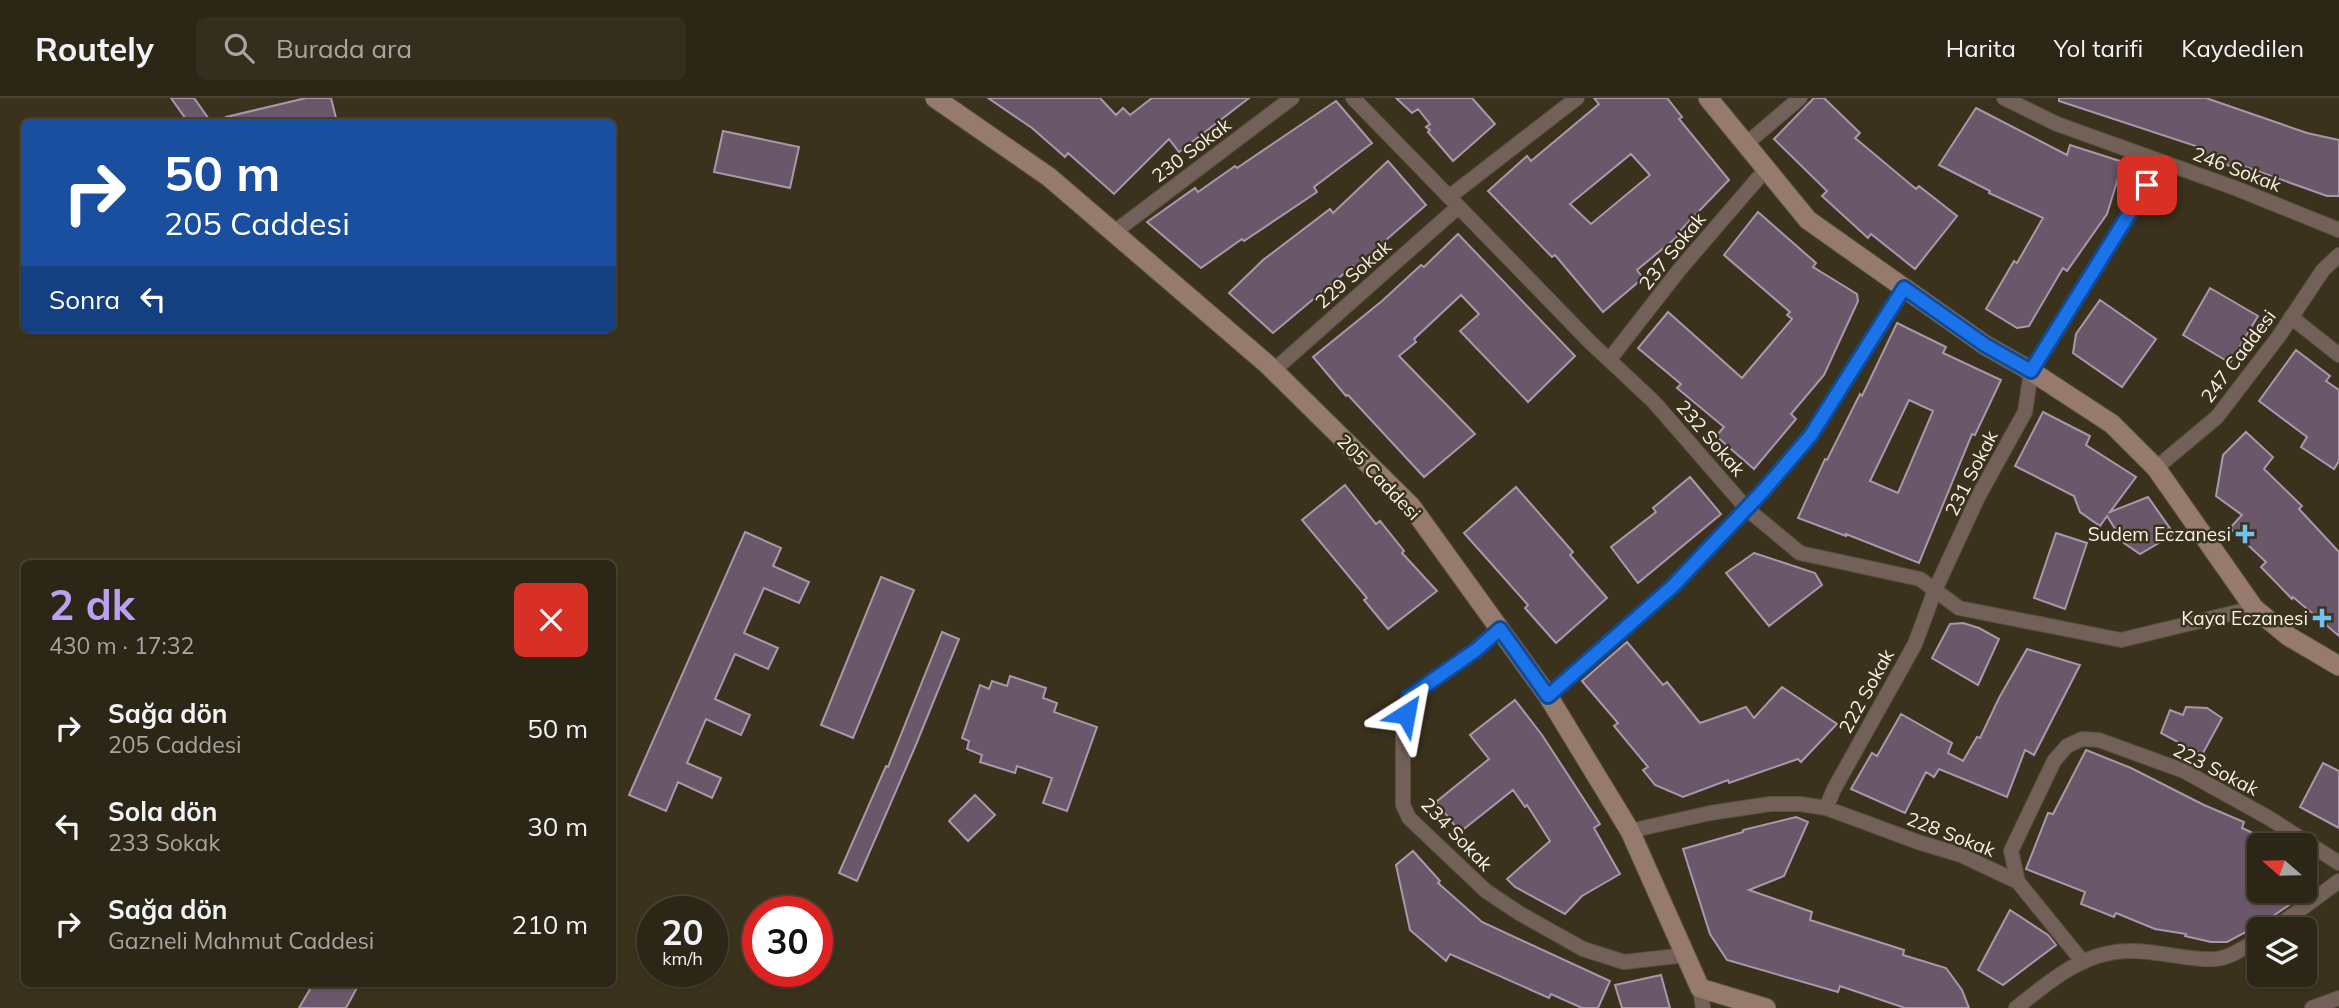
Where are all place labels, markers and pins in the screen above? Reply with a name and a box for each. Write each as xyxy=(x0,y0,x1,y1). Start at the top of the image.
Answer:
pin xyxy=(2117,155,2177,215)
place label: Sudem Eczanesi xyxy=(2088,522,2231,546)
marker: Sudem Eczanesi xyxy=(2237,526,2253,542)
place label: Kaya Eczanesi xyxy=(2181,606,2308,630)
marker: Kaya Eczanesi xyxy=(2314,610,2330,626)

